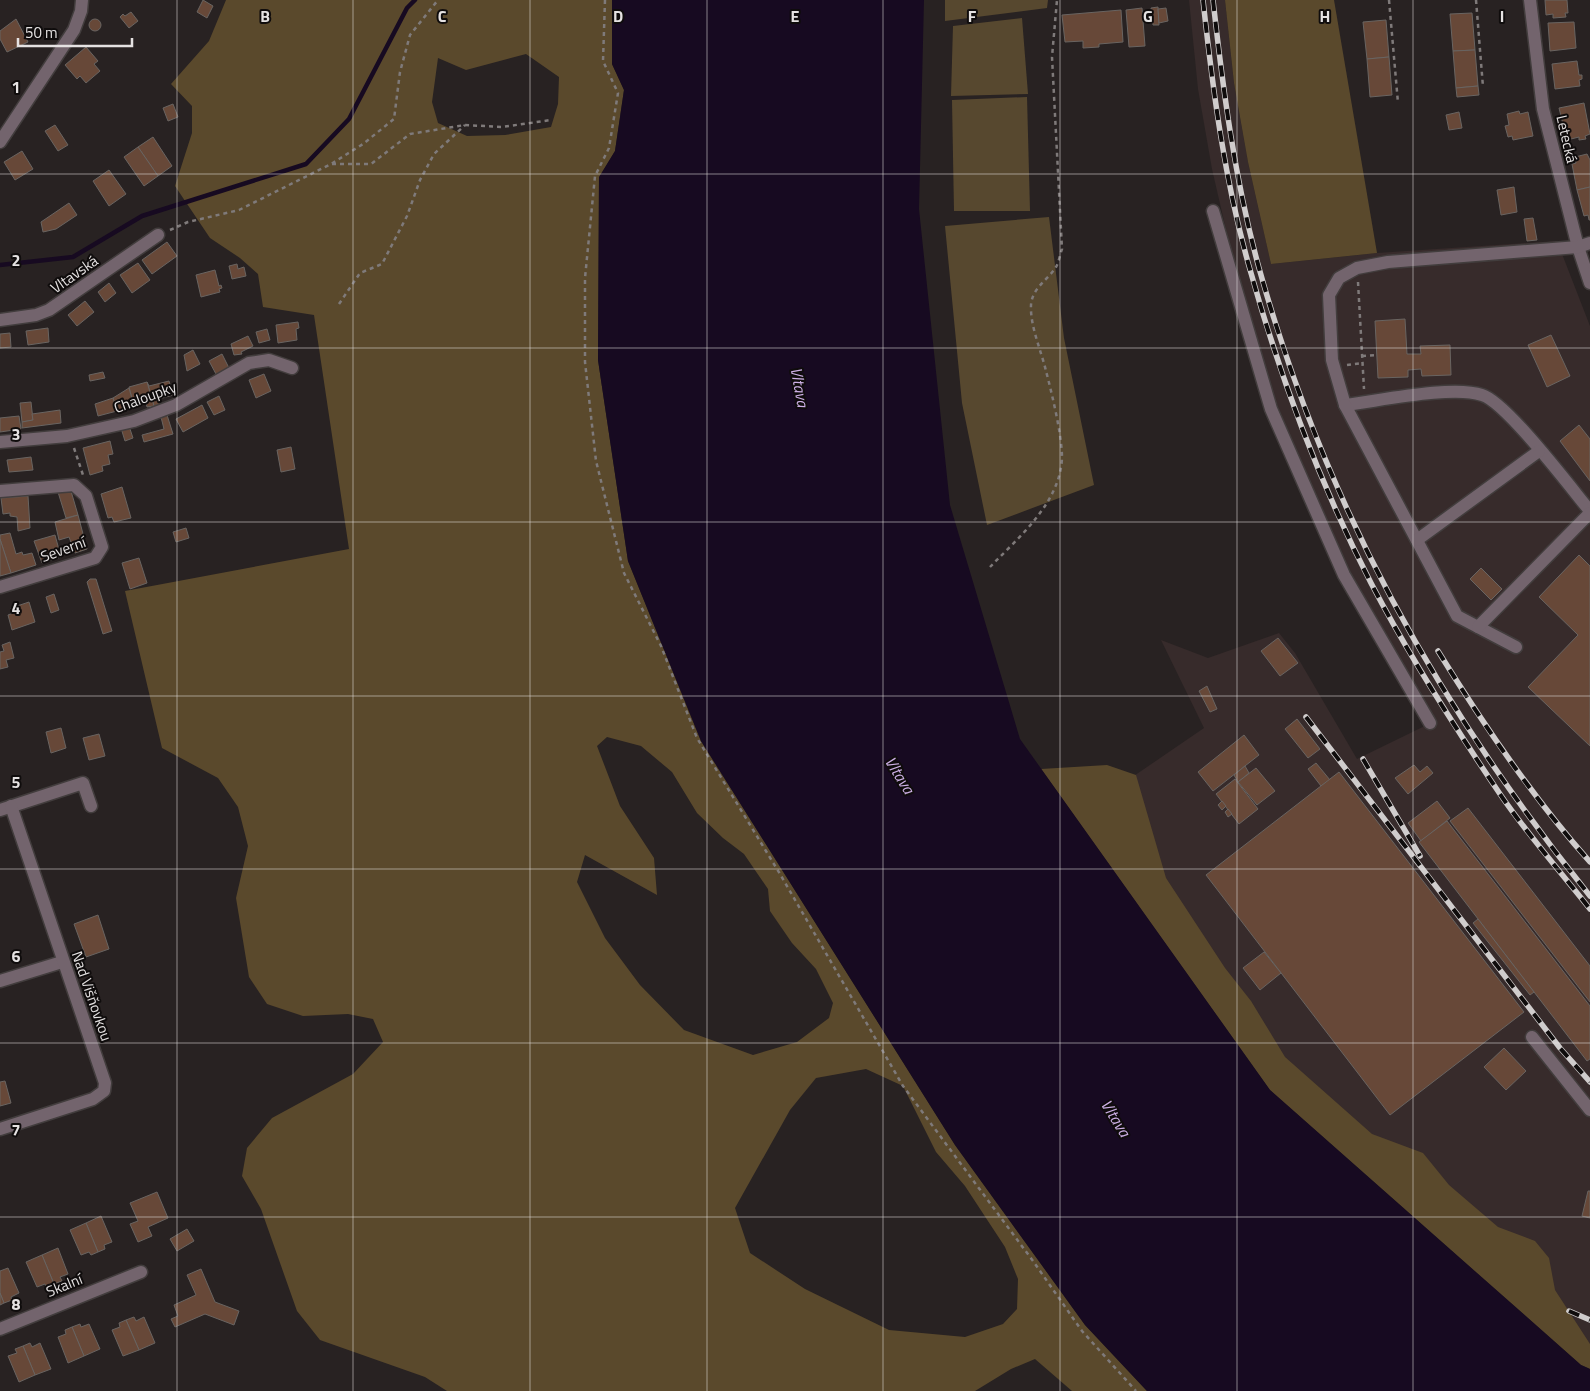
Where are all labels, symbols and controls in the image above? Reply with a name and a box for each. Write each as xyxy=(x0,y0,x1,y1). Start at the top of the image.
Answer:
text: B xyxy=(260,4,270,28)
text: C xyxy=(438,4,447,28)
text: D xyxy=(613,4,623,28)
text: E xyxy=(791,4,800,28)
text: F xyxy=(968,4,977,28)
text: G xyxy=(1143,4,1153,28)
text: H xyxy=(1320,4,1330,28)
text: I xyxy=(1500,4,1504,28)
scale bar xyxy=(18,15,131,47)
text: 50 m xyxy=(25,21,58,44)
text: 1 xyxy=(12,75,20,99)
street label: Letecká xyxy=(1550,113,1584,166)
text: 2 xyxy=(12,248,20,272)
street label: Vltavská xyxy=(45,249,103,299)
water label: Vltava xyxy=(785,365,815,410)
street label: Chaloupky xyxy=(110,375,180,419)
text: 3 xyxy=(12,422,20,446)
street label: Severní xyxy=(37,530,91,568)
text: 4 xyxy=(12,596,21,620)
water label: Vltava xyxy=(879,752,921,799)
text: 5 xyxy=(12,770,21,794)
text: 6 xyxy=(12,944,21,968)
street label: Nad Višňovkou xyxy=(66,948,118,1044)
water label: Vltava xyxy=(1095,1095,1137,1142)
text: 7 xyxy=(12,1118,20,1142)
street label: Skalní xyxy=(42,1267,87,1303)
text: 8 xyxy=(12,1292,21,1316)

